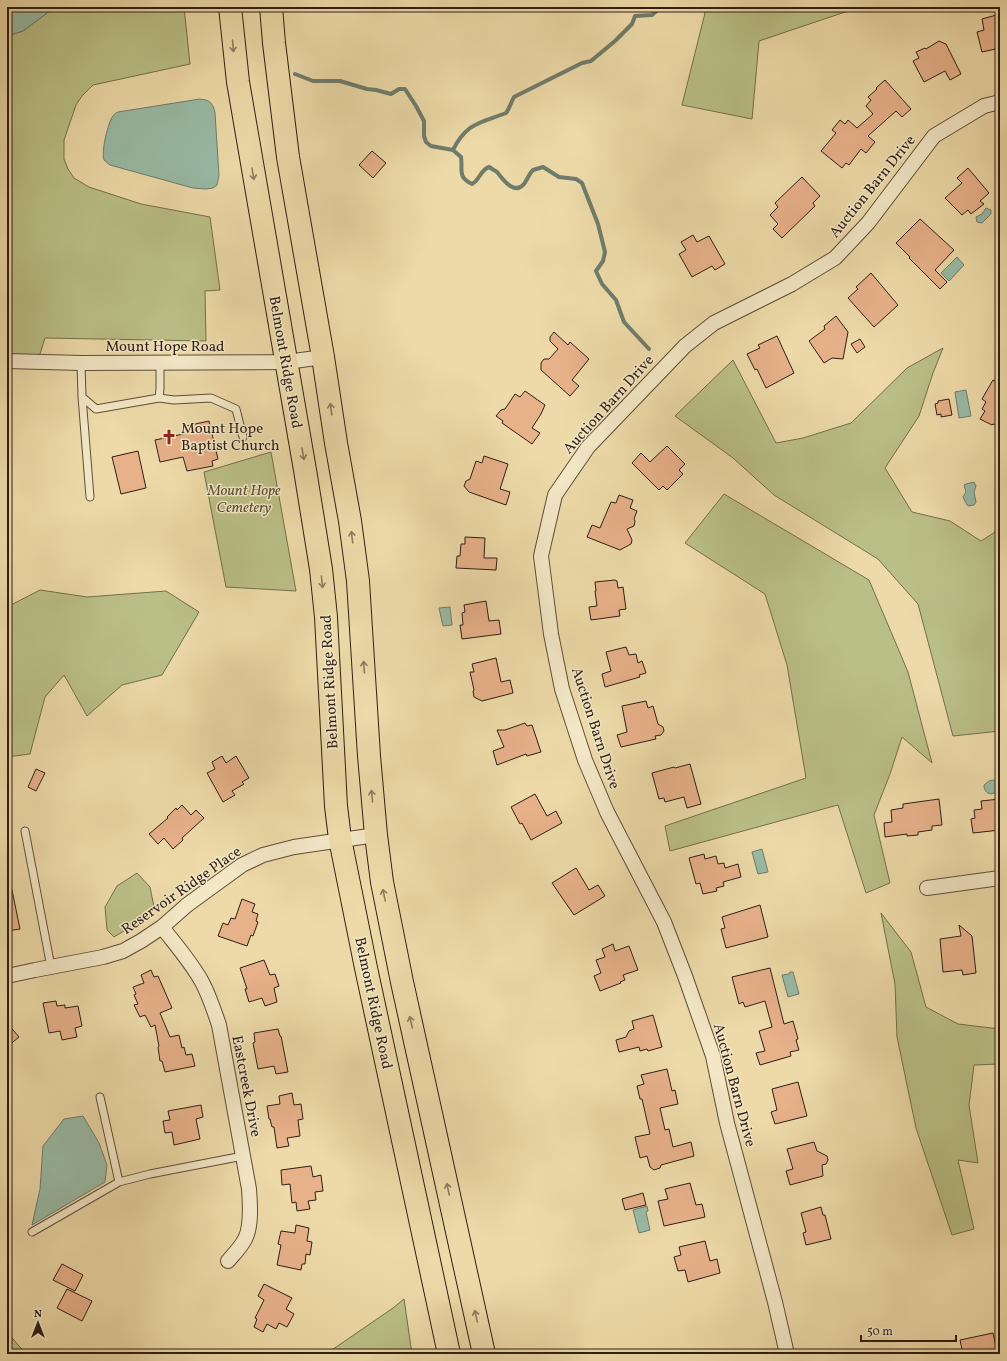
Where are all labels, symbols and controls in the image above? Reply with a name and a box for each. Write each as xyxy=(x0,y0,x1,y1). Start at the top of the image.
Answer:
one-way arrow xyxy=(230,39,237,52)
street label: Auction Barn Drive xyxy=(825,131,921,243)
one-way arrow xyxy=(249,167,257,180)
street label: Belmont Ridge Road xyxy=(263,294,307,430)
street label: Mount Hope Road xyxy=(105,337,225,358)
street label: Auction Barn Drive xyxy=(559,351,659,459)
one-way arrow xyxy=(327,403,335,416)
place label: Mount Hope Baptist Church xyxy=(181,419,280,457)
church icon: Mount Hope Baptist Church xyxy=(160,428,178,446)
one-way arrow xyxy=(299,447,307,460)
park label: Mount Hope Cemetery xyxy=(206,481,281,519)
one-way arrow xyxy=(348,531,356,544)
one-way arrow xyxy=(318,575,326,588)
street label: Belmont Ridge Road xyxy=(316,614,344,750)
one-way arrow xyxy=(360,661,367,674)
street label: Auction Barn Drive xyxy=(565,665,624,792)
one-way arrow xyxy=(369,790,376,803)
street label: Reservoir Ridge Place xyxy=(118,842,246,941)
one-way arrow xyxy=(380,888,388,901)
street label: Belmont Ridge Road xyxy=(348,935,397,1071)
one-way arrow xyxy=(407,1016,415,1029)
street label: Auction Barn Drive xyxy=(707,1021,760,1149)
street label: Eastcreek Drive xyxy=(225,1034,266,1139)
one-way arrow xyxy=(444,1183,452,1196)
north arrow xyxy=(18,1303,58,1343)
text: N xyxy=(34,1307,42,1322)
one-way arrow xyxy=(472,1310,480,1323)
scale bar xyxy=(861,1317,956,1343)
text: 50 m xyxy=(867,1324,893,1340)

